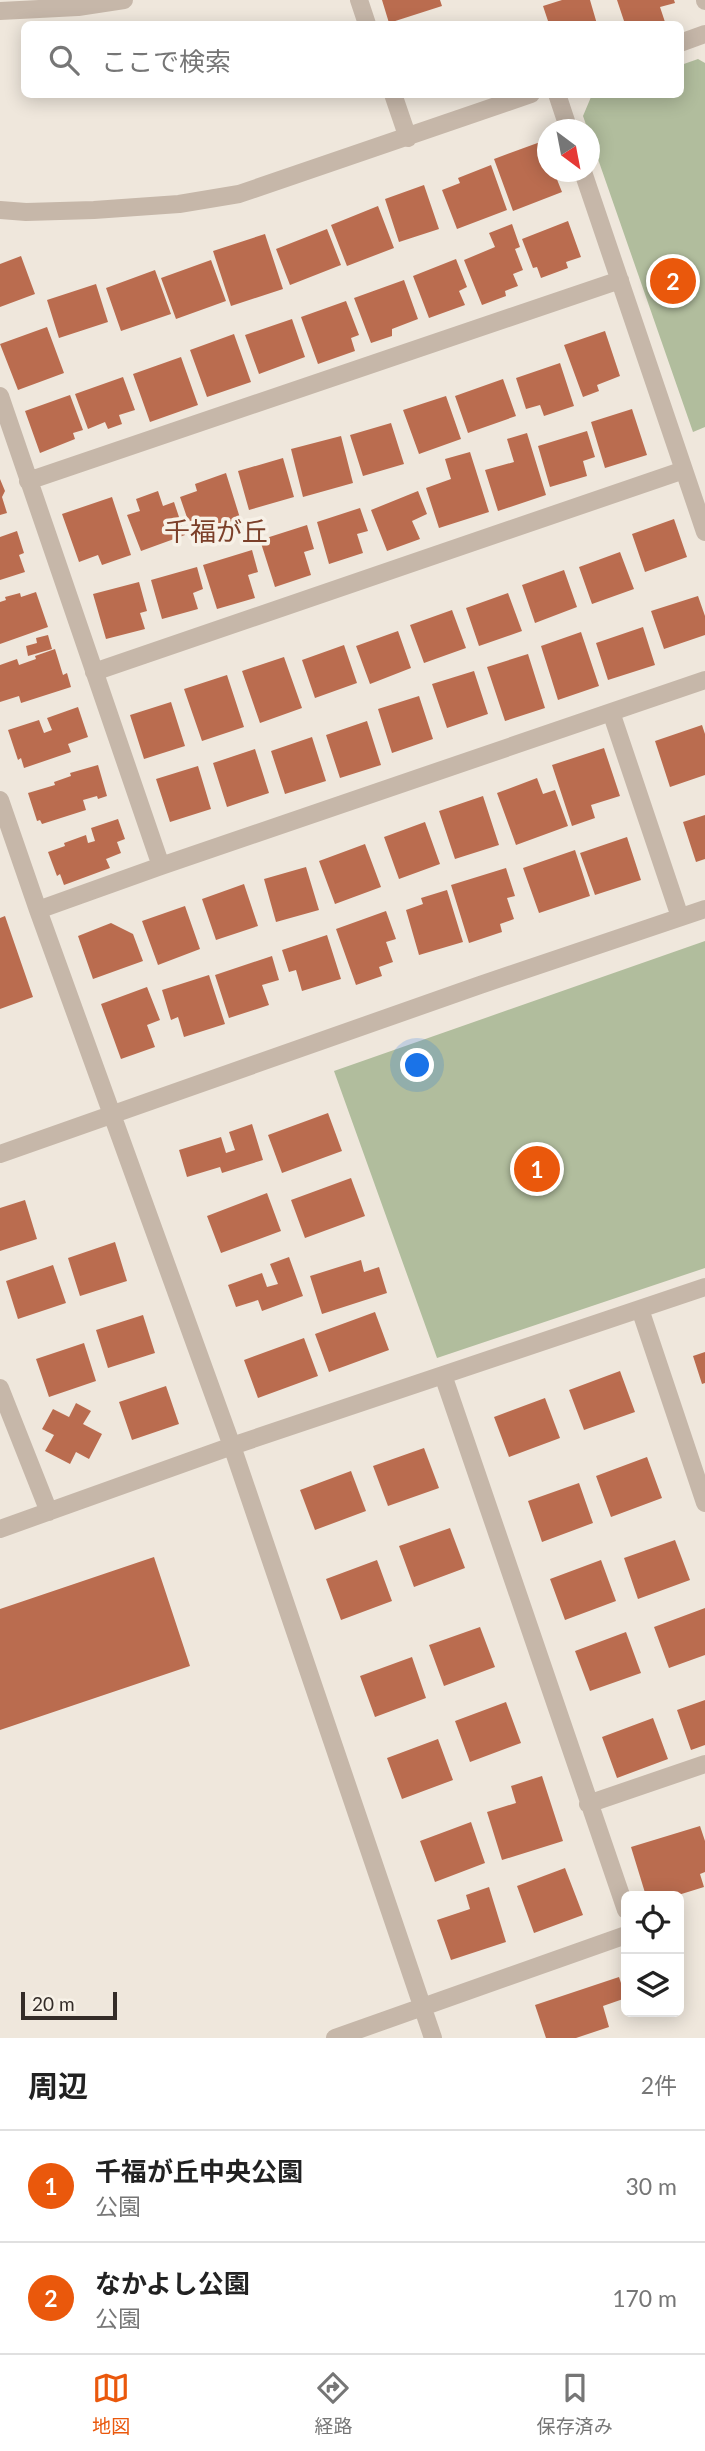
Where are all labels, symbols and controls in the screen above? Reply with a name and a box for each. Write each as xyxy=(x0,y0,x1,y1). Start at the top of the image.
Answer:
search box xyxy=(21,21,684,98)
icon: search xyxy=(45,41,83,79)
text: ここで検索 xyxy=(101,45,231,77)
north arrow xyxy=(537,119,600,182)
pin: 2 xyxy=(650,255,696,307)
district label: 千福が丘 xyxy=(164,515,268,547)
your location xyxy=(400,1048,434,1082)
pin: 1 xyxy=(514,1143,560,1195)
map controls xyxy=(621,1891,684,2017)
button: locate xyxy=(621,1891,684,1954)
button: layers xyxy=(621,1954,684,2017)
scale bar xyxy=(21,1989,117,2021)
text: 20 m xyxy=(32,1992,75,2015)
text: 周辺 xyxy=(28,2067,88,2103)
text: 2件 xyxy=(641,2071,677,2099)
text: 千福が丘中央公園 xyxy=(95,2155,303,2187)
text: 1 xyxy=(44,2172,58,2200)
text: 30 m xyxy=(626,2172,677,2200)
text: 公園 xyxy=(95,2192,141,2220)
text: なかよし公園 xyxy=(95,2267,250,2299)
text: 2 xyxy=(44,2284,58,2312)
text: 170 m xyxy=(612,2284,677,2312)
text: 公園 xyxy=(95,2304,141,2332)
tab: 地図 xyxy=(92,2369,130,2438)
tab: 経路 xyxy=(314,2369,353,2438)
tab: 保存済み xyxy=(537,2369,613,2438)

